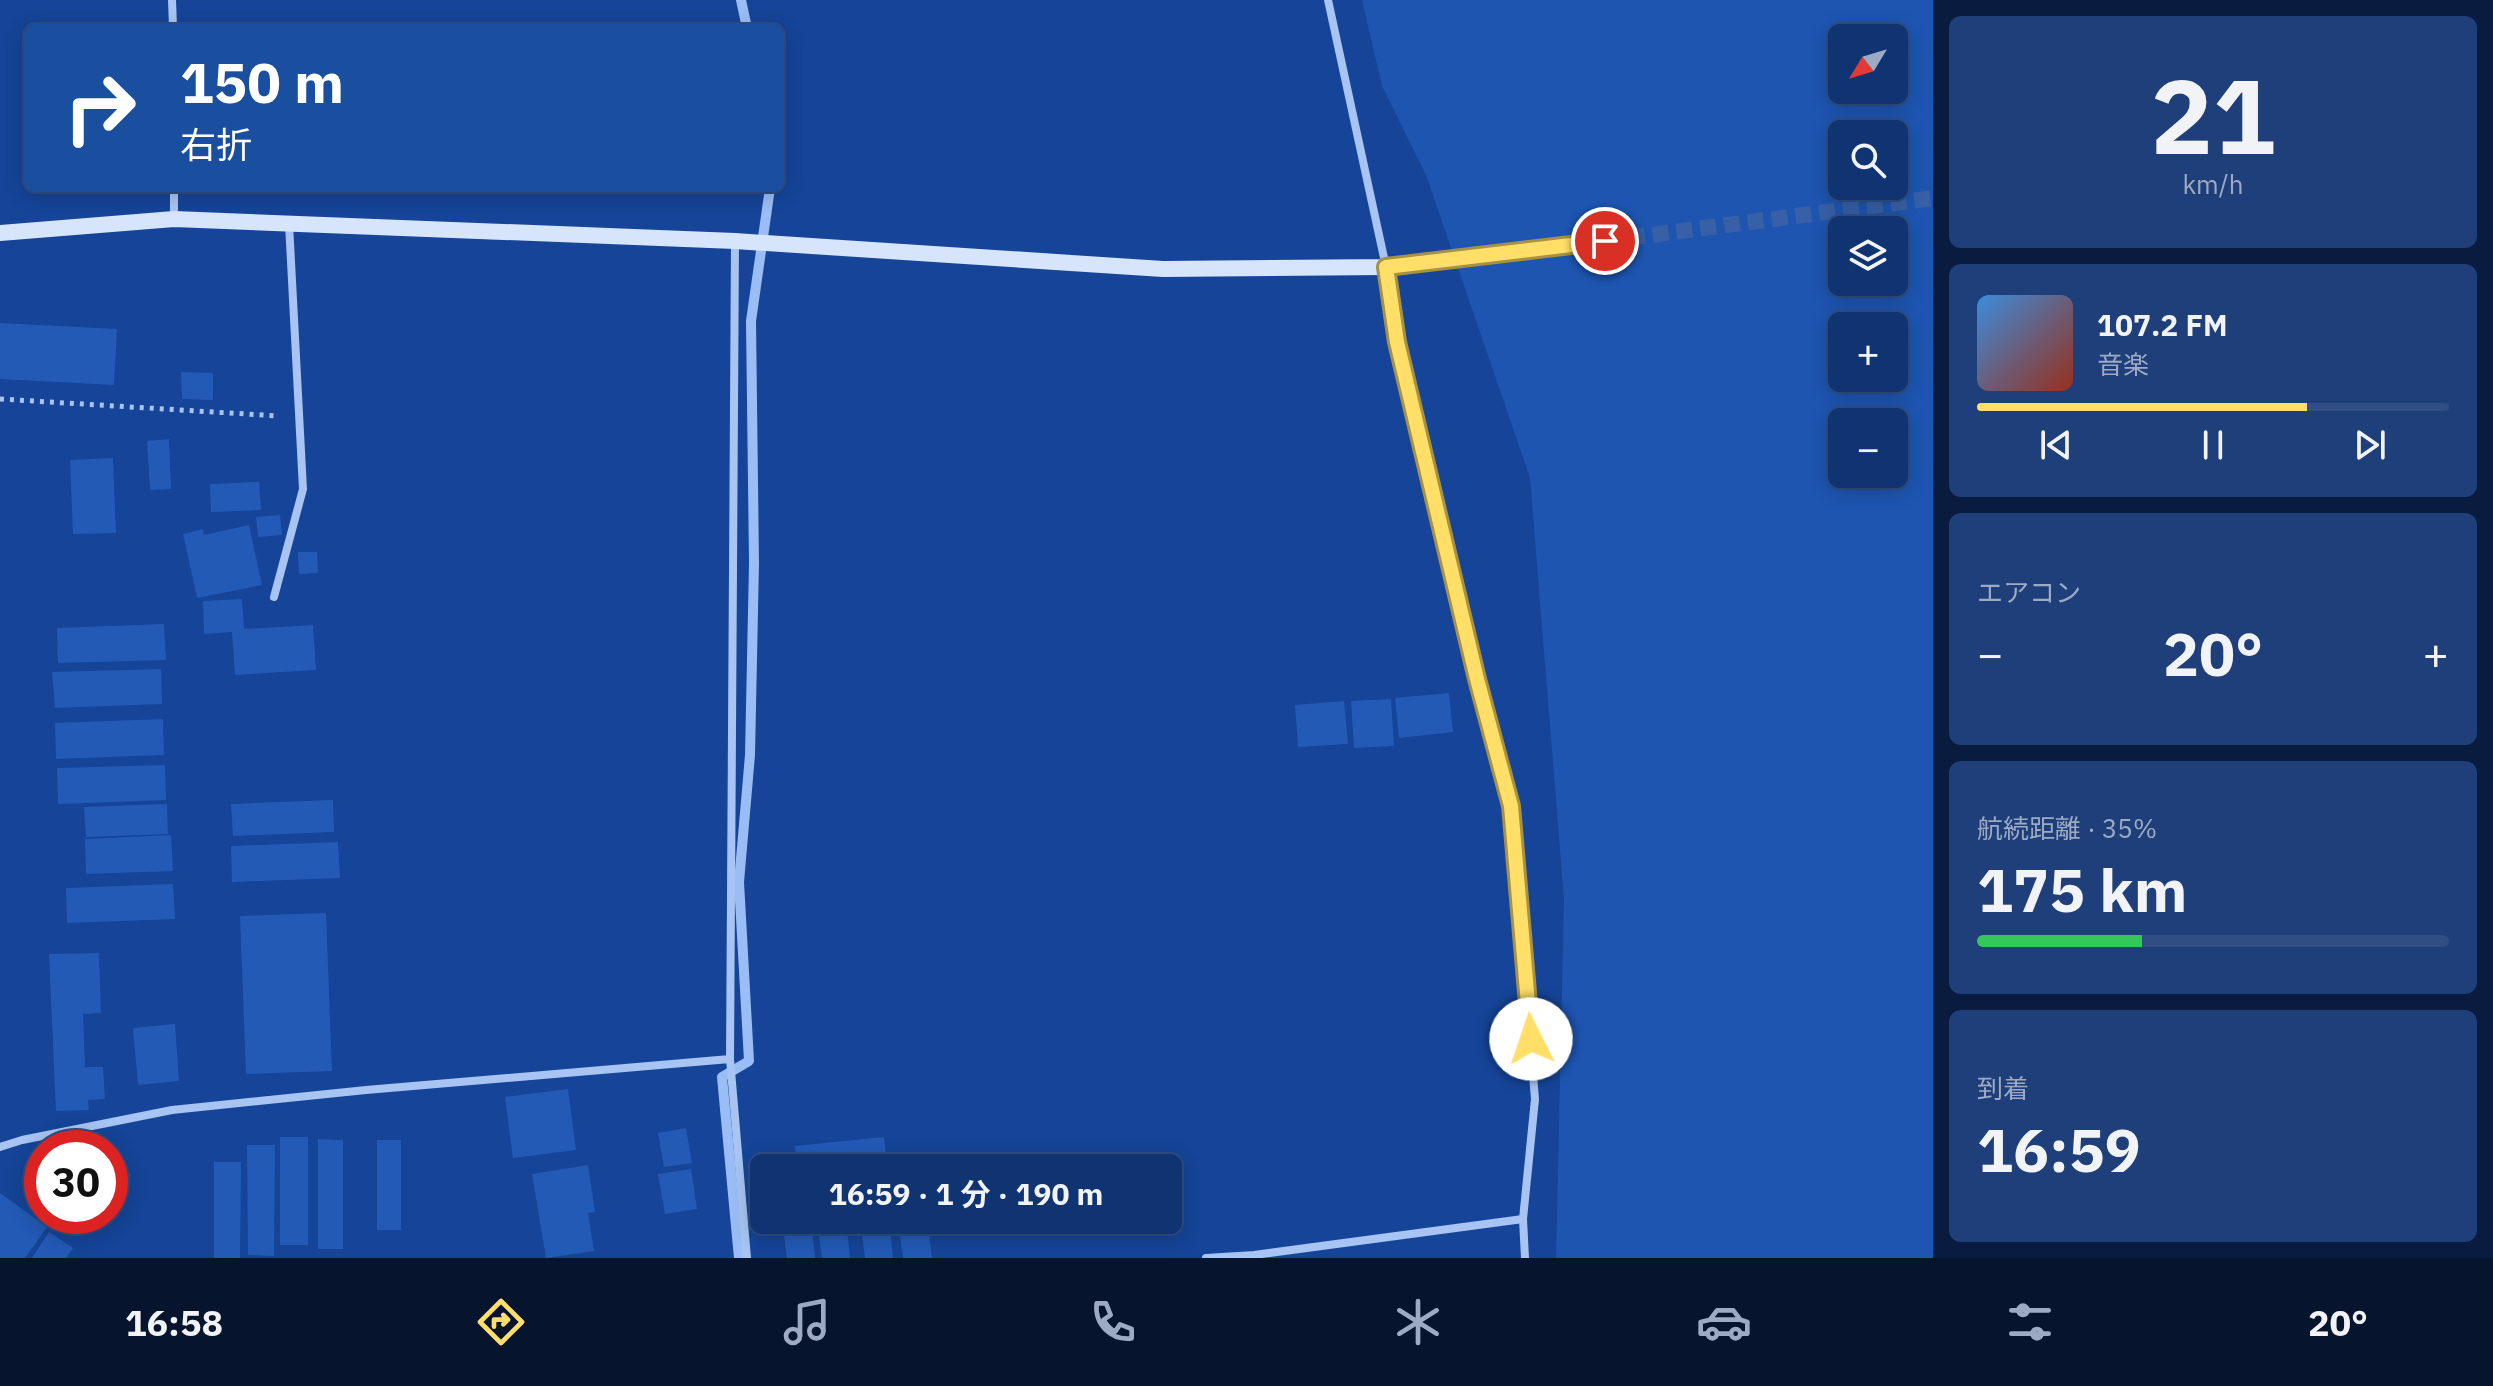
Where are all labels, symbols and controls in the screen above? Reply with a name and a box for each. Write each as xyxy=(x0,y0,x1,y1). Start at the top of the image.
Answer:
north arrow xyxy=(1828,24,1908,104)
map controls xyxy=(1828,24,1908,488)
text: 150 m xyxy=(180,46,344,118)
text: 21 xyxy=(2151,47,2275,183)
icon: right xyxy=(48,56,152,160)
button: search xyxy=(1828,120,1908,200)
text: 右折 xyxy=(180,121,252,168)
text: km/h xyxy=(2182,167,2244,201)
pin xyxy=(1571,207,1639,275)
button: layers xyxy=(1828,216,1908,296)
icon: arrive xyxy=(1583,219,1627,263)
text: 107.2 FM xyxy=(2097,305,2228,344)
button: + xyxy=(1828,312,1908,392)
text: 音楽 xyxy=(2097,347,2149,381)
button: − xyxy=(1828,408,1908,488)
icon: previous xyxy=(2034,423,2078,467)
icon: pause xyxy=(2191,423,2235,467)
icon: next xyxy=(2348,423,2392,467)
text: エアコン xyxy=(1977,575,2081,609)
text: 20° xyxy=(2163,614,2263,693)
text: − xyxy=(1977,625,2003,682)
text: + xyxy=(2423,625,2449,682)
text: 航続距離 · 35% xyxy=(1977,811,2157,845)
text: 175 km xyxy=(1977,850,2187,929)
position arrow xyxy=(1489,997,1573,1081)
text: 到着 xyxy=(1977,1071,2029,1105)
text: 16:59 xyxy=(1977,1110,2141,1189)
speed limit sign: 30 xyxy=(24,1130,128,1234)
text: 16:59 · 1 分 · 190 m xyxy=(829,1174,1103,1213)
icon: directions xyxy=(473,1294,529,1350)
icon: music xyxy=(779,1294,835,1350)
icon: phone xyxy=(1085,1294,1141,1350)
icon: climate xyxy=(1390,1294,1446,1350)
icon: car xyxy=(1696,1294,1752,1350)
icon: filters xyxy=(2002,1294,2058,1350)
text: 16:58 xyxy=(125,1299,223,1346)
text: 20° xyxy=(2308,1299,2368,1346)

